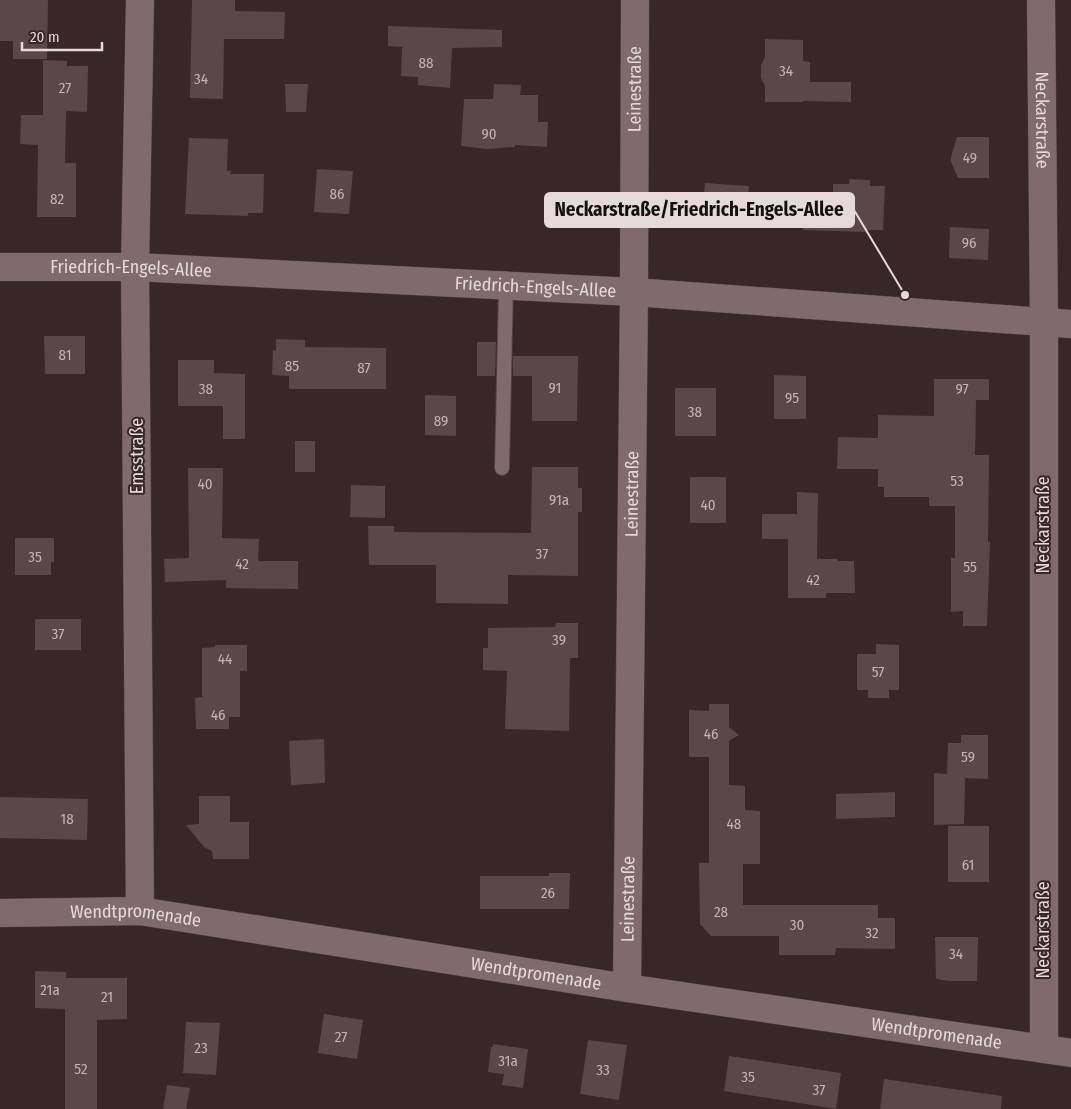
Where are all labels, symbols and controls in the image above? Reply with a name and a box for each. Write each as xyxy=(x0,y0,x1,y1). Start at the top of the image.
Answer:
scale bar xyxy=(22,20,102,52)
text: 20 m xyxy=(30,28,60,46)
street label: Leinestraße xyxy=(624,46,646,132)
house number: 88 xyxy=(418,54,434,72)
house number: 34 xyxy=(779,62,793,80)
house number: 34 xyxy=(194,70,208,88)
street label: Neckarstraße xyxy=(1031,71,1054,169)
house number: 27 xyxy=(59,79,71,97)
house number: 90 xyxy=(481,125,497,143)
house number: 49 xyxy=(963,149,977,167)
house number: 86 xyxy=(330,185,344,203)
house number: 82 xyxy=(50,190,64,208)
callout: Neckarstraße/Friedrich-Engels-Allee xyxy=(545,193,854,227)
text: Neckarstraße/Friedrich-Engels-Allee xyxy=(554,198,844,221)
house number: 96 xyxy=(962,234,976,252)
street label: Friedrich-Engels-Allee xyxy=(50,256,212,282)
street label: Friedrich-Engels-Allee xyxy=(454,272,617,302)
house number: 81 xyxy=(59,346,71,364)
house number: 85 xyxy=(285,357,299,375)
house number: 87 xyxy=(357,359,371,377)
house number: 91 xyxy=(549,379,561,397)
house number: 38 xyxy=(199,380,213,398)
house number: 97 xyxy=(955,380,969,398)
house number: 95 xyxy=(785,389,799,407)
house number: 38 xyxy=(688,403,702,421)
house number: 89 xyxy=(434,412,448,430)
street label: Emsstraße xyxy=(126,418,148,494)
street label: Leinestraße xyxy=(621,451,643,537)
house number: 53 xyxy=(950,472,964,490)
house number: 40 xyxy=(197,475,213,493)
street label: Neckarstraße xyxy=(1032,476,1054,574)
house number: 91a xyxy=(549,491,569,509)
house number: 40 xyxy=(700,496,716,514)
house number: 37 xyxy=(536,545,548,563)
house number: 35 xyxy=(28,548,42,566)
house number: 42 xyxy=(235,555,249,573)
house number: 55 xyxy=(963,558,977,576)
house number: 42 xyxy=(806,571,820,589)
house number: 37 xyxy=(52,625,64,643)
house number: 39 xyxy=(552,631,566,649)
house number: 44 xyxy=(218,650,232,668)
house number: 57 xyxy=(872,663,884,681)
house number: 46 xyxy=(211,706,225,724)
house number: 46 xyxy=(704,725,718,743)
house number: 59 xyxy=(961,748,975,766)
house number: 18 xyxy=(60,810,74,828)
house number: 48 xyxy=(727,815,741,833)
street label: Leinestraße xyxy=(616,856,639,942)
house number: 61 xyxy=(962,856,974,874)
street label: Neckarstraße xyxy=(1032,881,1054,979)
house number: 26 xyxy=(541,884,555,902)
street label: Wendtpromenade xyxy=(70,900,203,932)
house number: 28 xyxy=(714,903,728,921)
house number: 30 xyxy=(790,916,804,934)
house number: 32 xyxy=(865,924,879,942)
house number: 34 xyxy=(949,945,963,963)
street label: Wendtpromenade xyxy=(469,952,603,995)
house number: 21a xyxy=(40,981,60,999)
house number: 21 xyxy=(101,988,113,1006)
street label: Wendtpromenade xyxy=(870,1013,1003,1054)
house number: 27 xyxy=(335,1028,347,1046)
house number: 23 xyxy=(194,1039,208,1057)
house number: 31a xyxy=(498,1052,518,1070)
house number: 52 xyxy=(74,1060,88,1078)
house number: 33 xyxy=(596,1061,610,1079)
house number: 35 xyxy=(741,1068,755,1086)
house number: 37 xyxy=(813,1081,825,1099)

